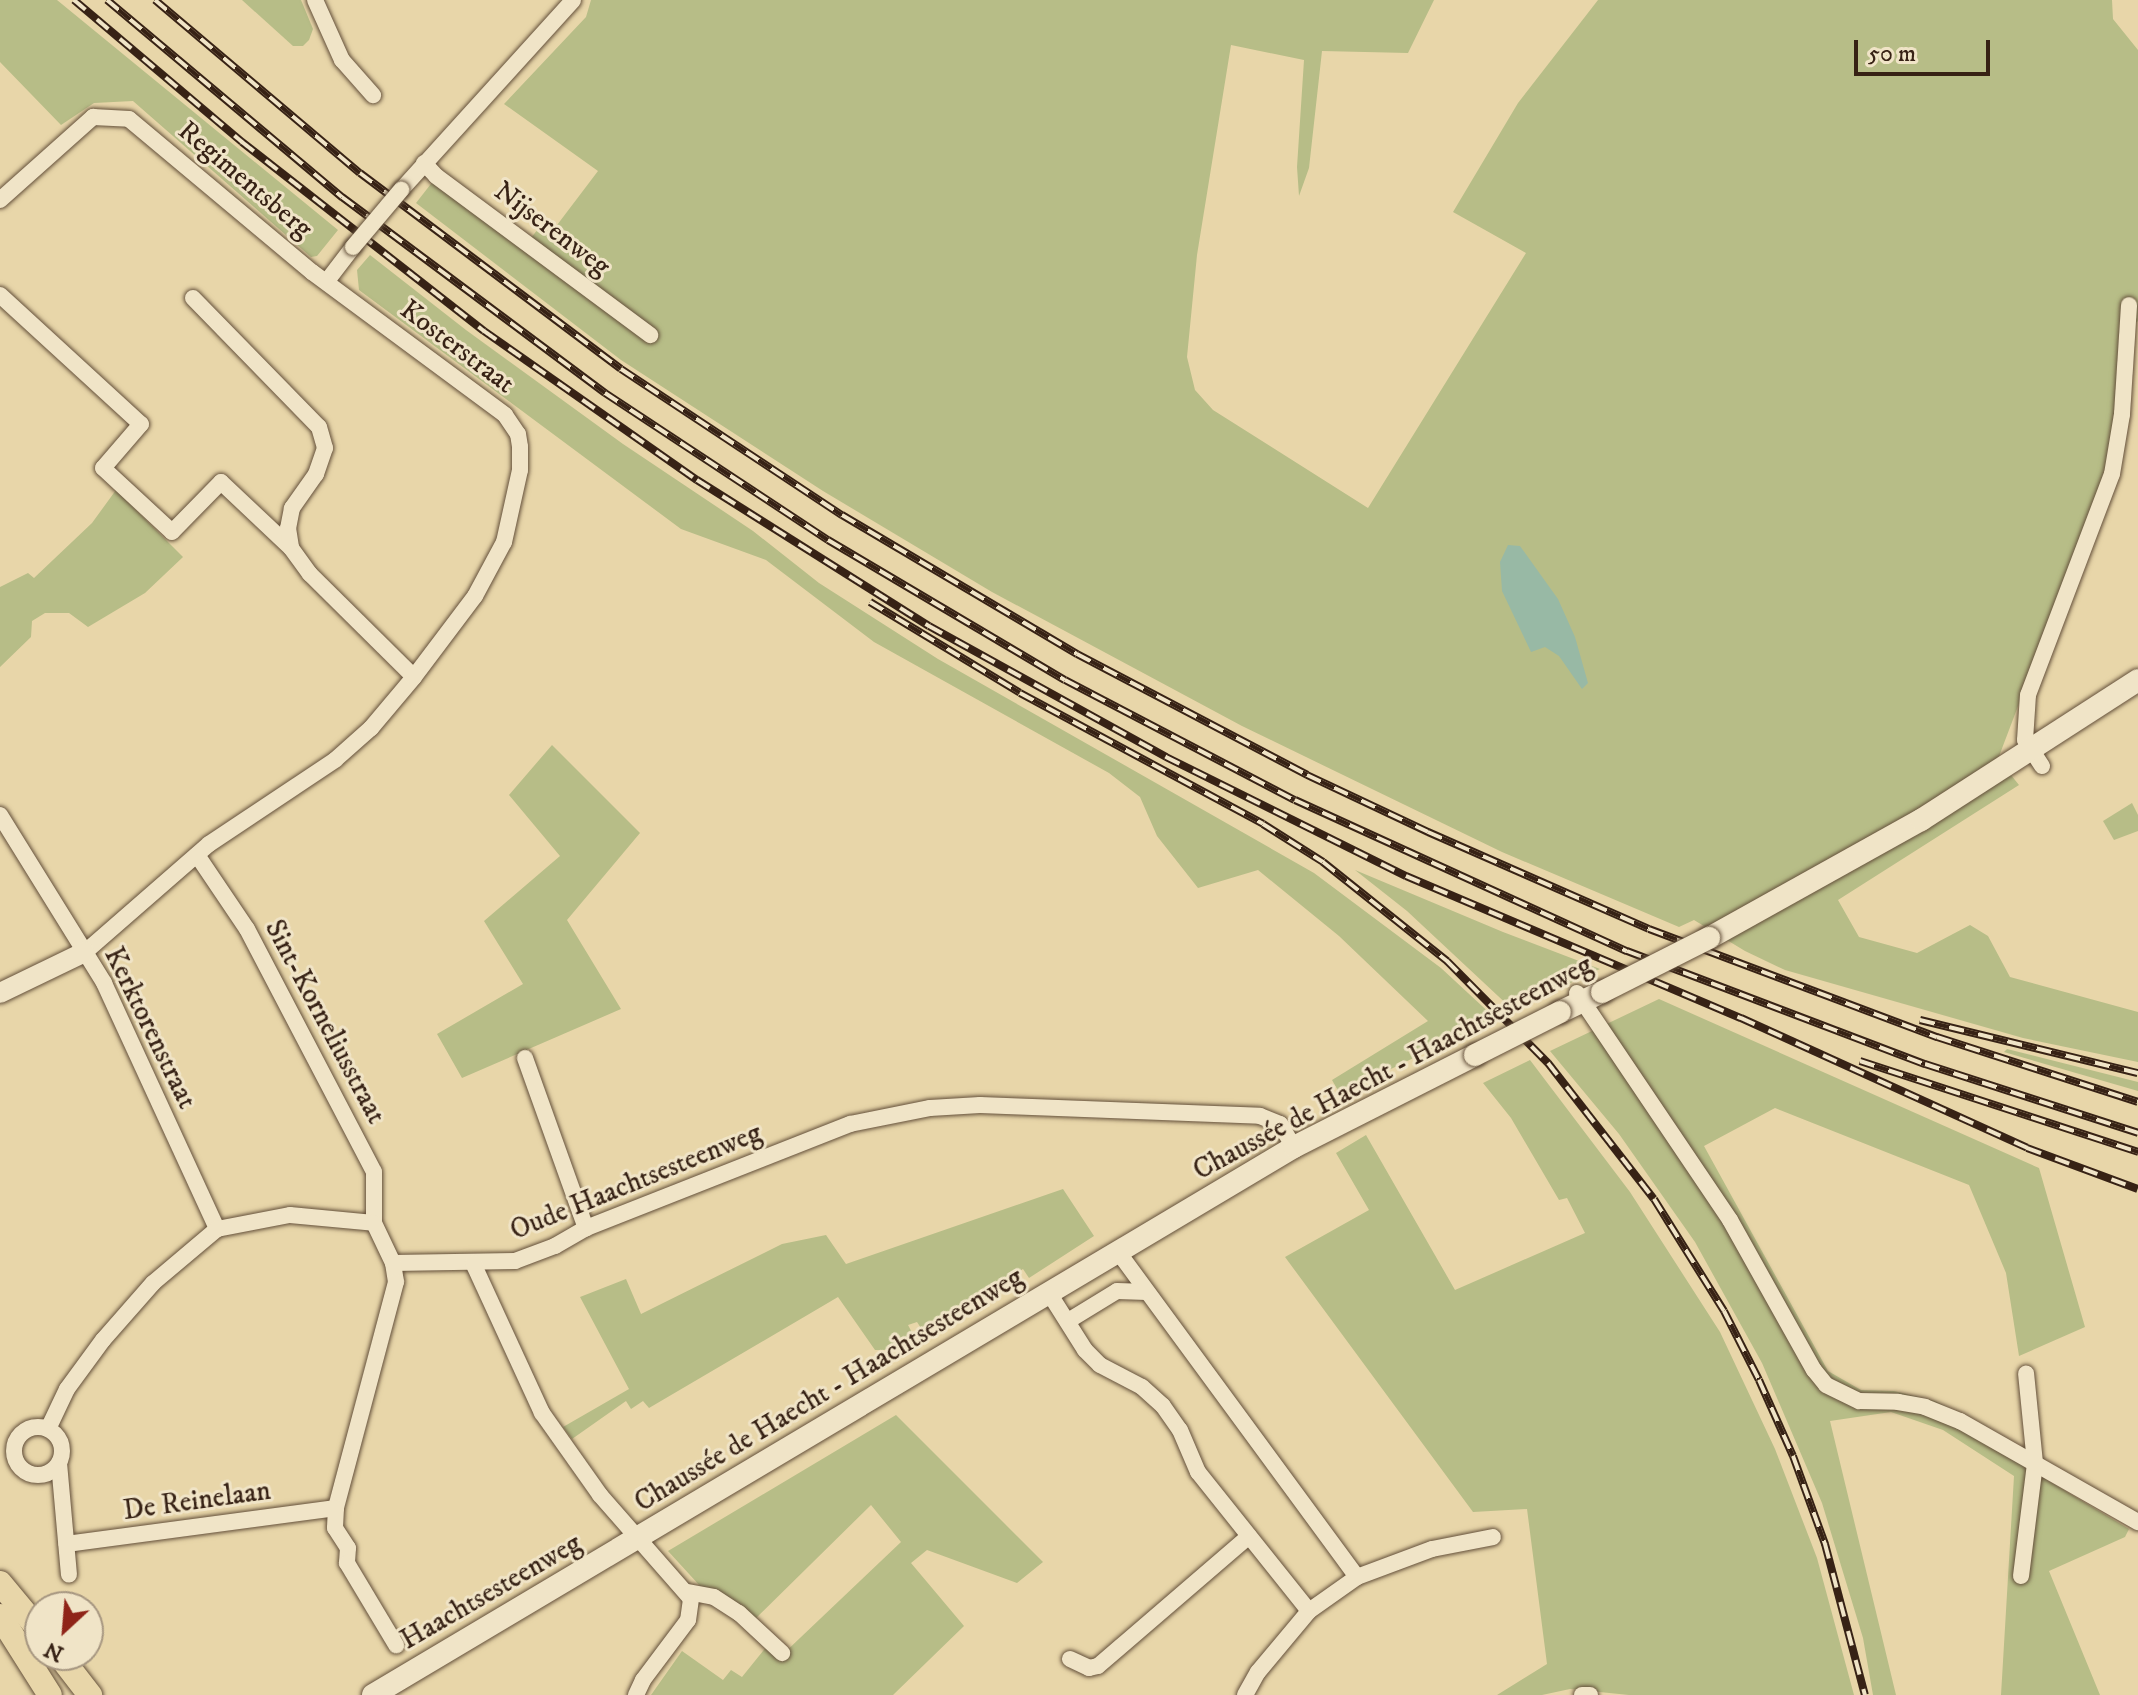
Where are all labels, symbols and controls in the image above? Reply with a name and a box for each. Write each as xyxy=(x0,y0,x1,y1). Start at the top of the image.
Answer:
scale bar xyxy=(1858,24,1994,74)
text: 50 m xyxy=(1868,39,1916,69)
street label: Regimentsberg xyxy=(171,114,319,246)
street label: Nijserenweg xyxy=(487,174,617,284)
street label: Kosterstraat xyxy=(393,293,521,401)
street label: Sint-Korneliusstraat xyxy=(257,914,393,1130)
street label: Kerktorenstraat xyxy=(96,942,204,1114)
street label: Chaussée de Haecht - Haachtsesteenweg xyxy=(1188,948,1598,1188)
street label: Oude Haachtsesteenweg xyxy=(506,1116,766,1248)
street label: Chaussée de Haecht - Haachtsesteenweg xyxy=(629,1260,1029,1520)
street label: De Reinelaan xyxy=(121,1474,273,1528)
street label: Haachtsesteenweg xyxy=(395,1527,587,1657)
north arrow xyxy=(24,1591,104,1671)
text: N xyxy=(40,1635,68,1667)

